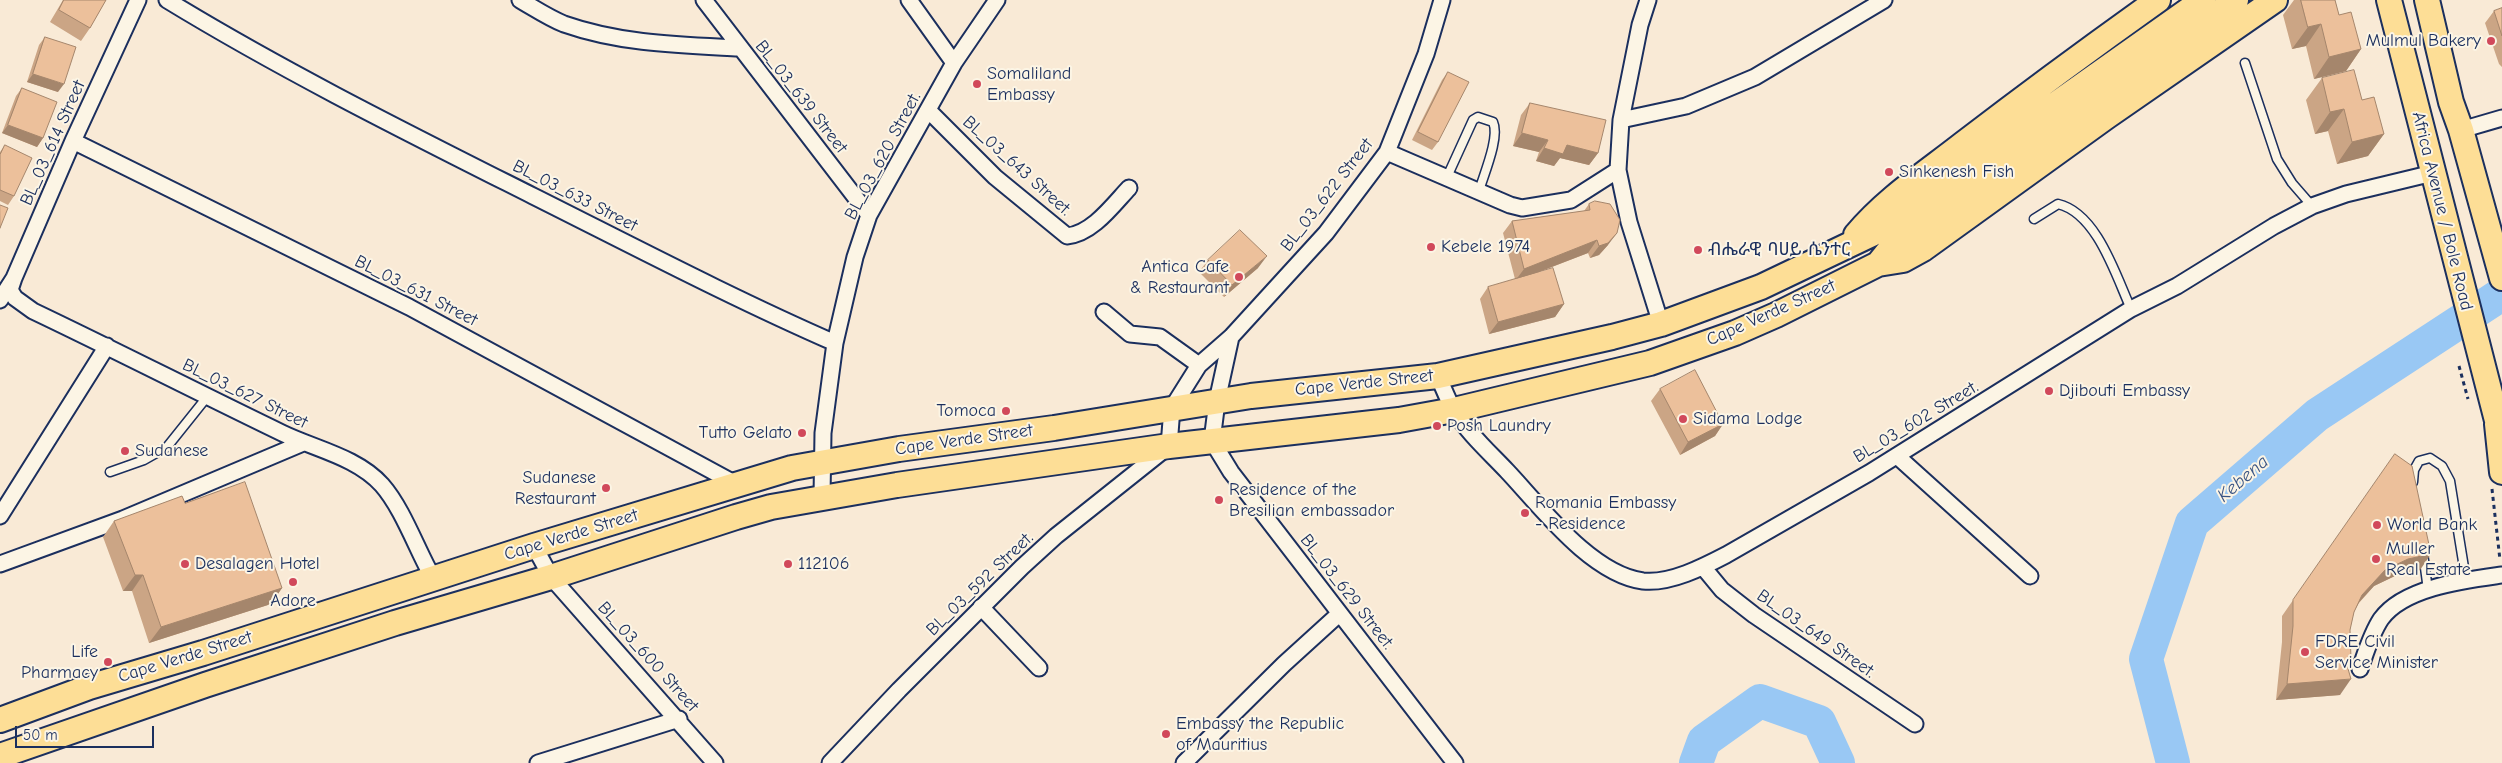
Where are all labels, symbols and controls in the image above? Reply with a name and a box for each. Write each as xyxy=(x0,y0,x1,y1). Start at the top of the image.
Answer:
place label: Mulmul Bakery xyxy=(2366,30,2481,52)
marker: Mulmul Bakery xyxy=(2485,35,2497,47)
street label: BL_03_639 Street xyxy=(750,36,852,158)
place label: Somaliland Embassy xyxy=(987,63,1071,106)
street label: BL_03_614 Street xyxy=(16,77,90,209)
marker: Somaliland Embassy xyxy=(971,78,983,90)
street label: BL_03_620 Street. xyxy=(840,88,926,224)
street label: Africa Avenue / Bole Road xyxy=(2407,109,2477,313)
street label: BL_03_643 Street. xyxy=(958,111,1076,221)
street label: BL_03_622 Street xyxy=(1276,134,1378,256)
street label: BL_03_633 Street xyxy=(509,155,641,237)
place label: Sinkenesh Fish xyxy=(1899,161,2014,183)
marker: Sinkenesh Fish xyxy=(1883,166,1895,178)
place label: Kebele 1974 xyxy=(1441,236,1530,258)
place label: ብሔራዊ ባሀይ ሴንተር xyxy=(1708,239,1850,261)
marker: Kebele 1974 xyxy=(1425,241,1437,253)
marker: ብሔራዊ ባሀይ ሴንተር xyxy=(1692,244,1704,256)
street label: BL_03_631 Street xyxy=(351,251,481,331)
place label: Antica Cafe & Restaurant xyxy=(1130,256,1229,298)
marker: Antica Cafe & Restaurant xyxy=(1233,271,1245,283)
street label: Cape Verde Street xyxy=(1703,275,1839,351)
street label: BL_03_627 Street xyxy=(179,354,311,434)
street label: Cape Verde Street xyxy=(1294,365,1434,401)
street label: BL_03_602 Street. xyxy=(1850,376,1982,468)
place label: Djibouti Embassy xyxy=(2059,380,2190,402)
marker: Djibouti Embassy xyxy=(2043,385,2055,397)
place label: Tomoca xyxy=(936,400,996,422)
marker: Tomoca xyxy=(1000,405,1012,417)
place label: Sidama Lodge xyxy=(1693,408,1802,430)
marker: Sidama Lodge xyxy=(1677,413,1689,425)
place label: Posh Laundry xyxy=(1447,415,1551,437)
street label: Cape Verde Street xyxy=(894,420,1034,460)
marker: Posh Laundry xyxy=(1431,420,1443,432)
place label: Tutto Gelato xyxy=(699,422,792,444)
marker: Tutto Gelato xyxy=(796,427,808,439)
place label: Sudanese xyxy=(135,440,208,462)
marker: Sudanese xyxy=(119,445,131,457)
water label: Kebena xyxy=(2213,451,2273,507)
place label: Sudanese Restaurant xyxy=(515,467,596,509)
place label: Residence of the Bresilian embassador xyxy=(1229,479,1394,522)
marker: Sudanese Restaurant xyxy=(600,482,612,494)
place label: Romania Embassy - Residence xyxy=(1535,492,1676,534)
marker: Residence of the Bresilian embassador xyxy=(1213,494,1225,506)
street label: Cape Verde Street xyxy=(501,504,641,566)
marker: Romania Embassy - Residence xyxy=(1519,507,1531,519)
place label: World Bank xyxy=(2387,514,2477,536)
marker: World Bank xyxy=(2371,519,2383,531)
street label: BL_03_592 Street. xyxy=(922,527,1038,641)
street label: BL_03_629 Street. xyxy=(1295,530,1399,654)
place label: Muller Real Estate xyxy=(2386,538,2471,580)
place label: Desalagen Hotel xyxy=(195,553,320,575)
place label: 112106 xyxy=(798,553,850,575)
marker: Muller Real Estate xyxy=(2370,553,2382,565)
marker: Desalagen Hotel xyxy=(179,558,191,570)
marker: 112106 xyxy=(782,558,794,570)
marker: Adore xyxy=(287,576,299,588)
street label: BL_03_649 Street. xyxy=(1753,585,1879,683)
place label: Adore xyxy=(270,590,316,612)
street label: BL_03_600 Street xyxy=(593,597,703,717)
street label: Cape Verde Street xyxy=(115,626,255,688)
place label: FDRE Civil Service Minister xyxy=(2315,631,2438,674)
place label: Life Pharmacy xyxy=(21,641,98,684)
marker: FDRE Civil Service Minister xyxy=(2299,646,2311,658)
marker: Life Pharmacy xyxy=(102,656,114,668)
place label: Embassy the Republic of Mauritius xyxy=(1176,713,1344,756)
scale bar xyxy=(18,716,156,748)
text: 50 m xyxy=(23,726,58,744)
marker: Embassy the Republic of Mauritius xyxy=(1160,728,1172,740)

